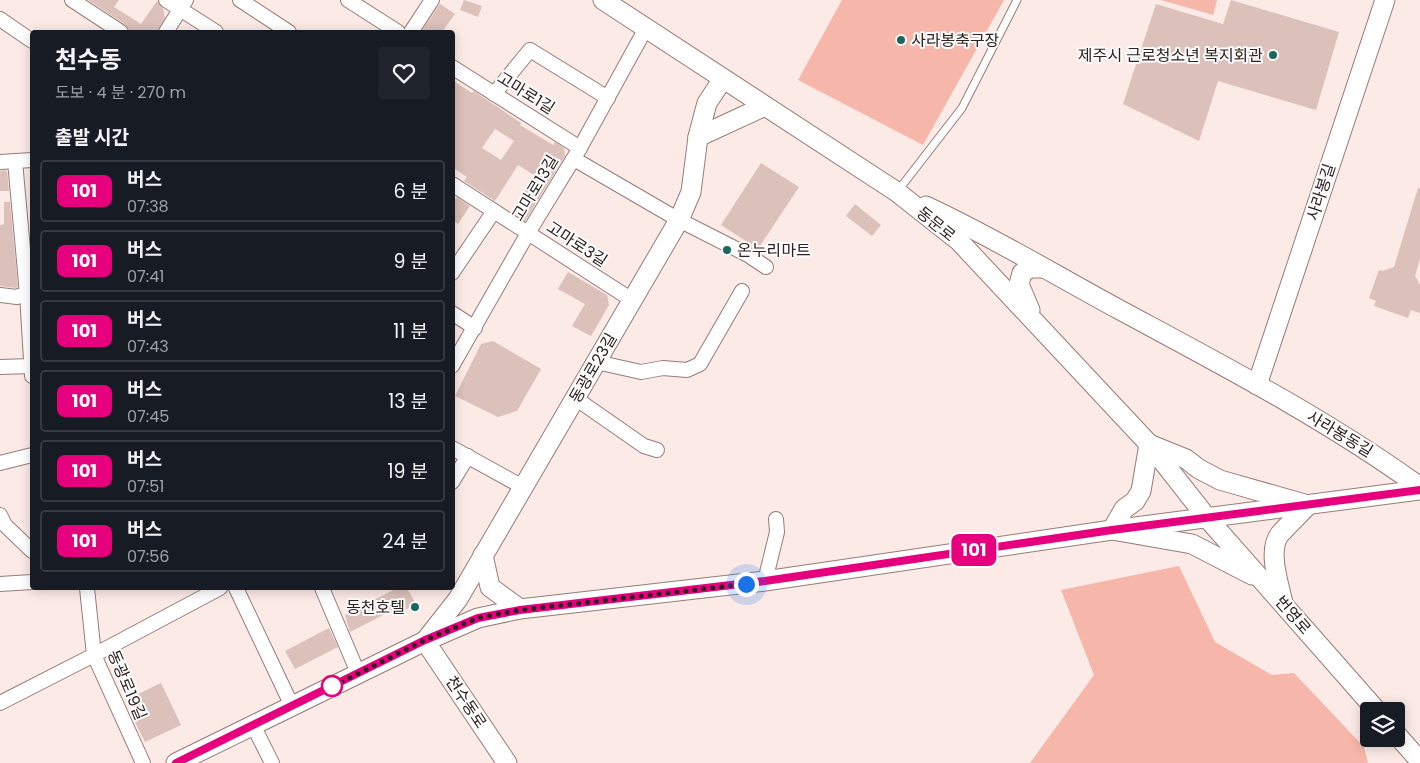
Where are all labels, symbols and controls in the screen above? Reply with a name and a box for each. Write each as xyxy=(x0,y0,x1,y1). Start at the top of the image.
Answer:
place label: 사라봉축구장 xyxy=(911,29,1000,52)
marker: 사라봉축구장 xyxy=(895,34,907,46)
text: 천수동 xyxy=(55,43,121,76)
place label: 제주시 근로청소년 복지회관 xyxy=(1078,44,1263,67)
button: heart xyxy=(378,47,430,99)
marker: 제주시 근로청소년 복지회관 xyxy=(1267,49,1279,61)
street label: 고마로1길 xyxy=(493,66,559,120)
text: 도보 · 4 분 · 270 m xyxy=(55,81,186,104)
text: 출발 시간 xyxy=(55,124,129,151)
street label: 고마로13길 xyxy=(506,151,564,225)
street label: 사라봉길 xyxy=(1301,160,1341,224)
text: 버스 xyxy=(127,166,162,193)
text: 101 xyxy=(72,178,97,203)
text: 6 분 xyxy=(393,178,428,205)
text: 07:38 xyxy=(127,195,169,218)
street label: 동문로 xyxy=(912,201,961,247)
street label: 고마로3길 xyxy=(542,216,612,272)
text: 버스 xyxy=(127,236,162,263)
place label: 온누리마트 xyxy=(737,239,811,262)
marker: 온누리마트 xyxy=(721,244,733,256)
text: 101 xyxy=(72,248,97,273)
text: 9 분 xyxy=(393,248,428,275)
text: 07:41 xyxy=(127,265,164,288)
text: 버스 xyxy=(127,306,162,333)
text: 101 xyxy=(72,318,97,343)
text: 11 분 xyxy=(393,318,428,345)
street label: 동광로23길 xyxy=(564,329,622,407)
text: 07:43 xyxy=(127,335,169,358)
text: 버스 xyxy=(127,376,162,403)
text: 101 xyxy=(72,388,97,413)
text: 13 분 xyxy=(388,388,428,415)
text: 07:45 xyxy=(127,405,169,428)
street label: 사라봉동길 xyxy=(1303,405,1377,463)
text: 버스 xyxy=(127,446,162,473)
text: 101 xyxy=(72,458,97,483)
text: 19 분 xyxy=(387,458,428,485)
text: 07:51 xyxy=(127,475,164,498)
text: 버스 xyxy=(127,516,162,543)
text: 101 xyxy=(72,528,97,553)
text: 24 분 xyxy=(383,528,428,555)
line badge: 101 xyxy=(945,534,1003,566)
text: 101 xyxy=(961,537,987,562)
text: 07:56 xyxy=(127,545,169,568)
your location xyxy=(734,572,759,597)
street label: 번영로 xyxy=(1270,591,1316,639)
place label: 동천호텔 xyxy=(346,596,405,619)
marker: 동천호텔 xyxy=(409,601,421,613)
street label: 동광로19길 xyxy=(102,646,152,724)
street label: 천수동로 xyxy=(440,671,492,733)
unlabelled marker xyxy=(321,675,343,697)
map controls xyxy=(1360,702,1405,747)
button: layers xyxy=(1360,702,1405,747)

